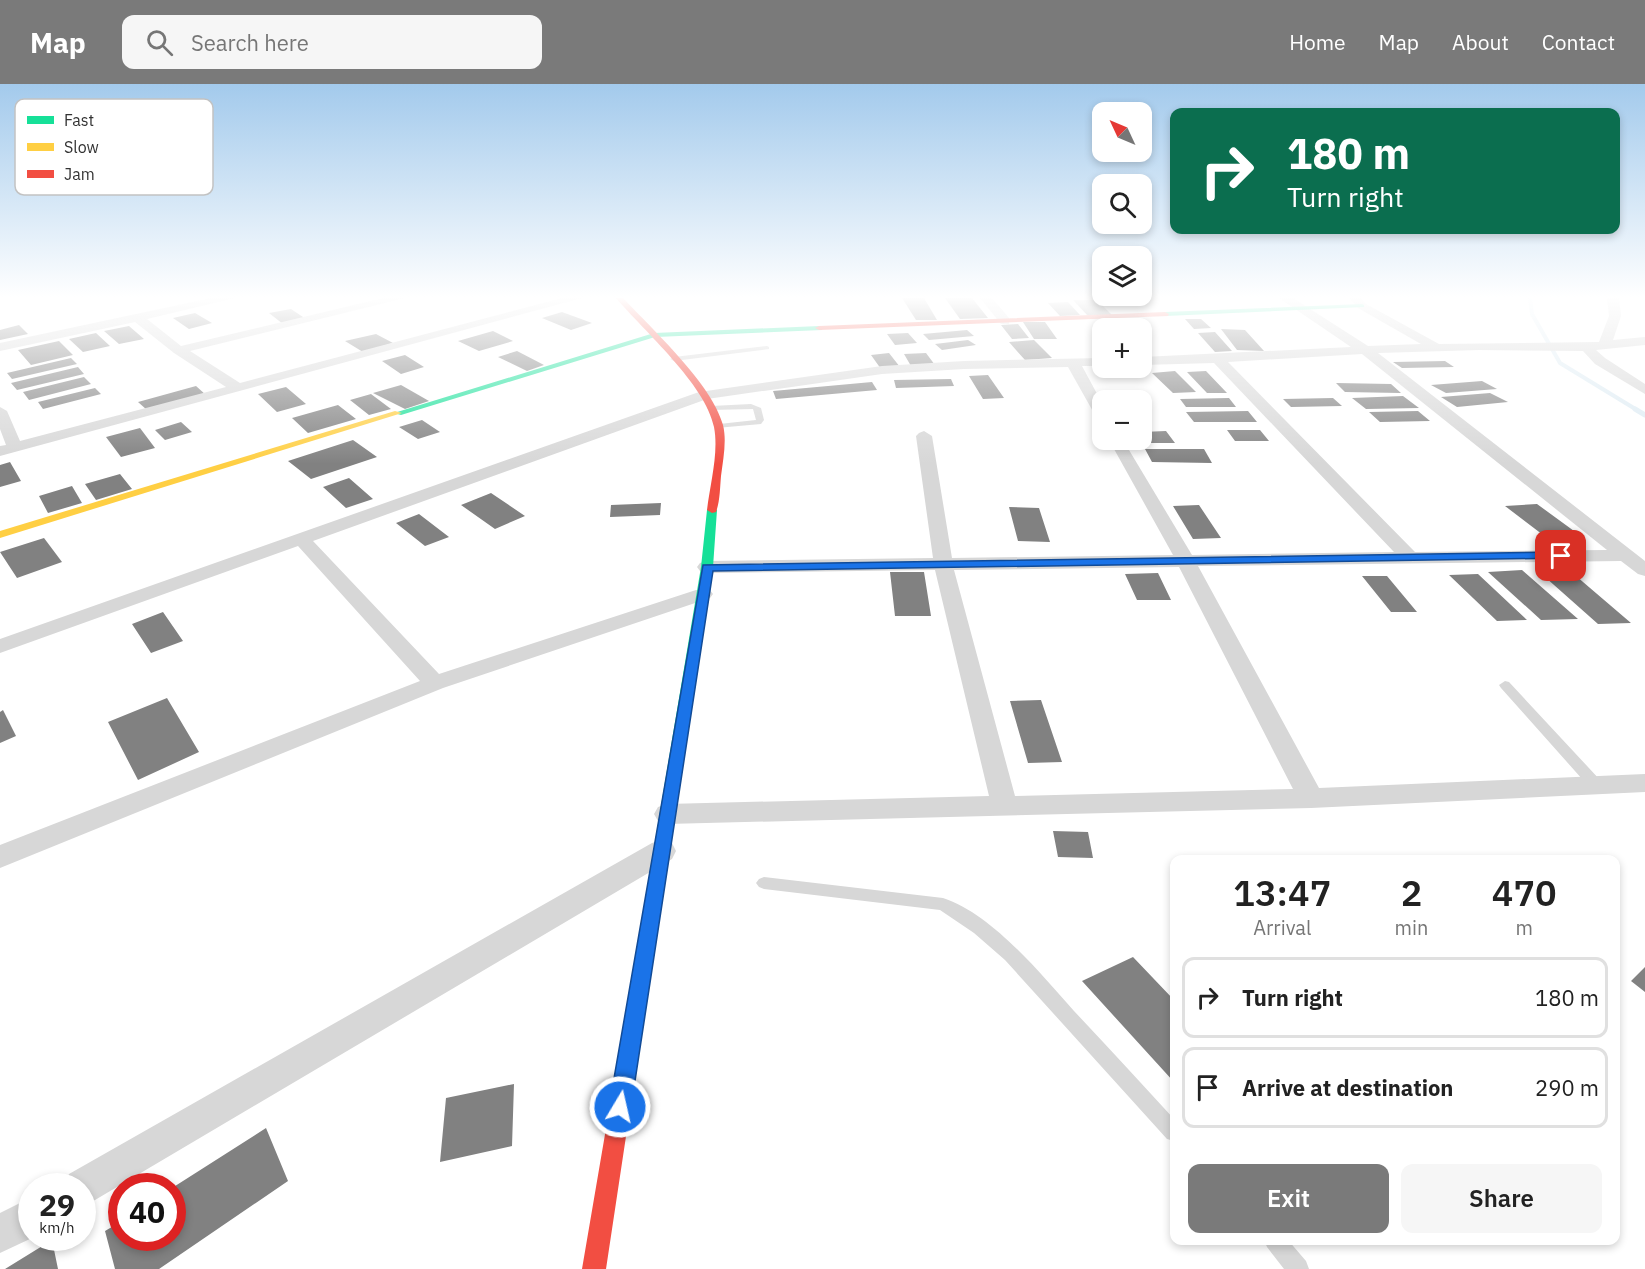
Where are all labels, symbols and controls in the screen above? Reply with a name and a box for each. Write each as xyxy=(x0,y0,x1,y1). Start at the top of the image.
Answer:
search box xyxy=(122,15,542,69)
text: Map xyxy=(30,24,86,61)
icon: search xyxy=(143,26,176,59)
text: Search here xyxy=(191,28,309,57)
text: Home xyxy=(1289,28,1346,56)
text: Map xyxy=(1379,28,1419,56)
text: About xyxy=(1452,28,1509,56)
text: Contact xyxy=(1542,28,1615,56)
legend xyxy=(15,99,213,195)
north arrow xyxy=(1092,102,1152,162)
map controls xyxy=(1092,102,1152,450)
text: Fast xyxy=(64,110,94,130)
text: 180 m xyxy=(1287,126,1410,181)
icon: right xyxy=(1188,132,1266,210)
text: Slow xyxy=(64,137,99,157)
text: Jam xyxy=(64,164,95,184)
button: search xyxy=(1092,174,1152,234)
text: Turn right xyxy=(1287,179,1404,214)
button: layers xyxy=(1092,246,1152,306)
button: + xyxy=(1092,318,1152,378)
button: − xyxy=(1092,390,1152,450)
pin xyxy=(1535,530,1586,581)
icon: arrive xyxy=(1544,539,1577,572)
text: 13:47 xyxy=(1233,869,1331,916)
text: 2 xyxy=(1401,869,1422,916)
text: 470 xyxy=(1492,869,1557,916)
text: Arrival xyxy=(1253,914,1311,941)
text: min xyxy=(1395,914,1428,941)
text: m xyxy=(1515,914,1533,941)
icon: right xyxy=(1191,981,1224,1014)
text: Turn right xyxy=(1242,983,1343,1012)
text: 180 m xyxy=(1535,983,1599,1012)
icon: arrive xyxy=(1191,1071,1224,1104)
text: Arrive at destination xyxy=(1242,1073,1453,1102)
text: 290 m xyxy=(1535,1073,1599,1102)
position arrow xyxy=(588,1075,652,1139)
button: Exit xyxy=(1188,1164,1389,1233)
button: Share xyxy=(1401,1164,1602,1233)
speed limit sign: 40 xyxy=(108,1173,186,1251)
text: 29 xyxy=(39,1185,75,1224)
text: km/h xyxy=(39,1218,75,1237)

